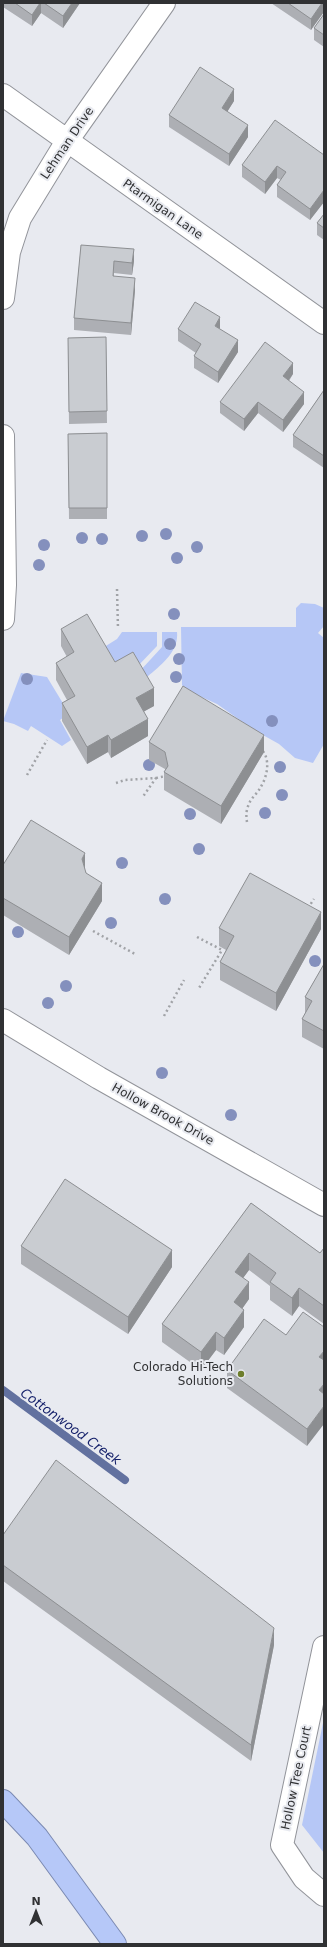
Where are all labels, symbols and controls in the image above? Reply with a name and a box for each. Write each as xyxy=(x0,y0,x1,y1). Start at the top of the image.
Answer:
street label: Lehman Drive xyxy=(38,104,96,182)
street label: Ptarmigan Lane xyxy=(120,176,206,242)
street label: Hollow Brook Drive xyxy=(110,1080,216,1148)
place label: Colorado Hi-Tech Solutions xyxy=(133,1360,233,1388)
marker: Colorado Hi-Tech Solutions xyxy=(236,1369,246,1379)
water label: Cottonwood Creek xyxy=(18,1385,124,1468)
street label: Hollow Tree Court xyxy=(278,1725,314,1831)
north arrow xyxy=(16,1891,56,1931)
text: N xyxy=(31,1895,41,1908)

